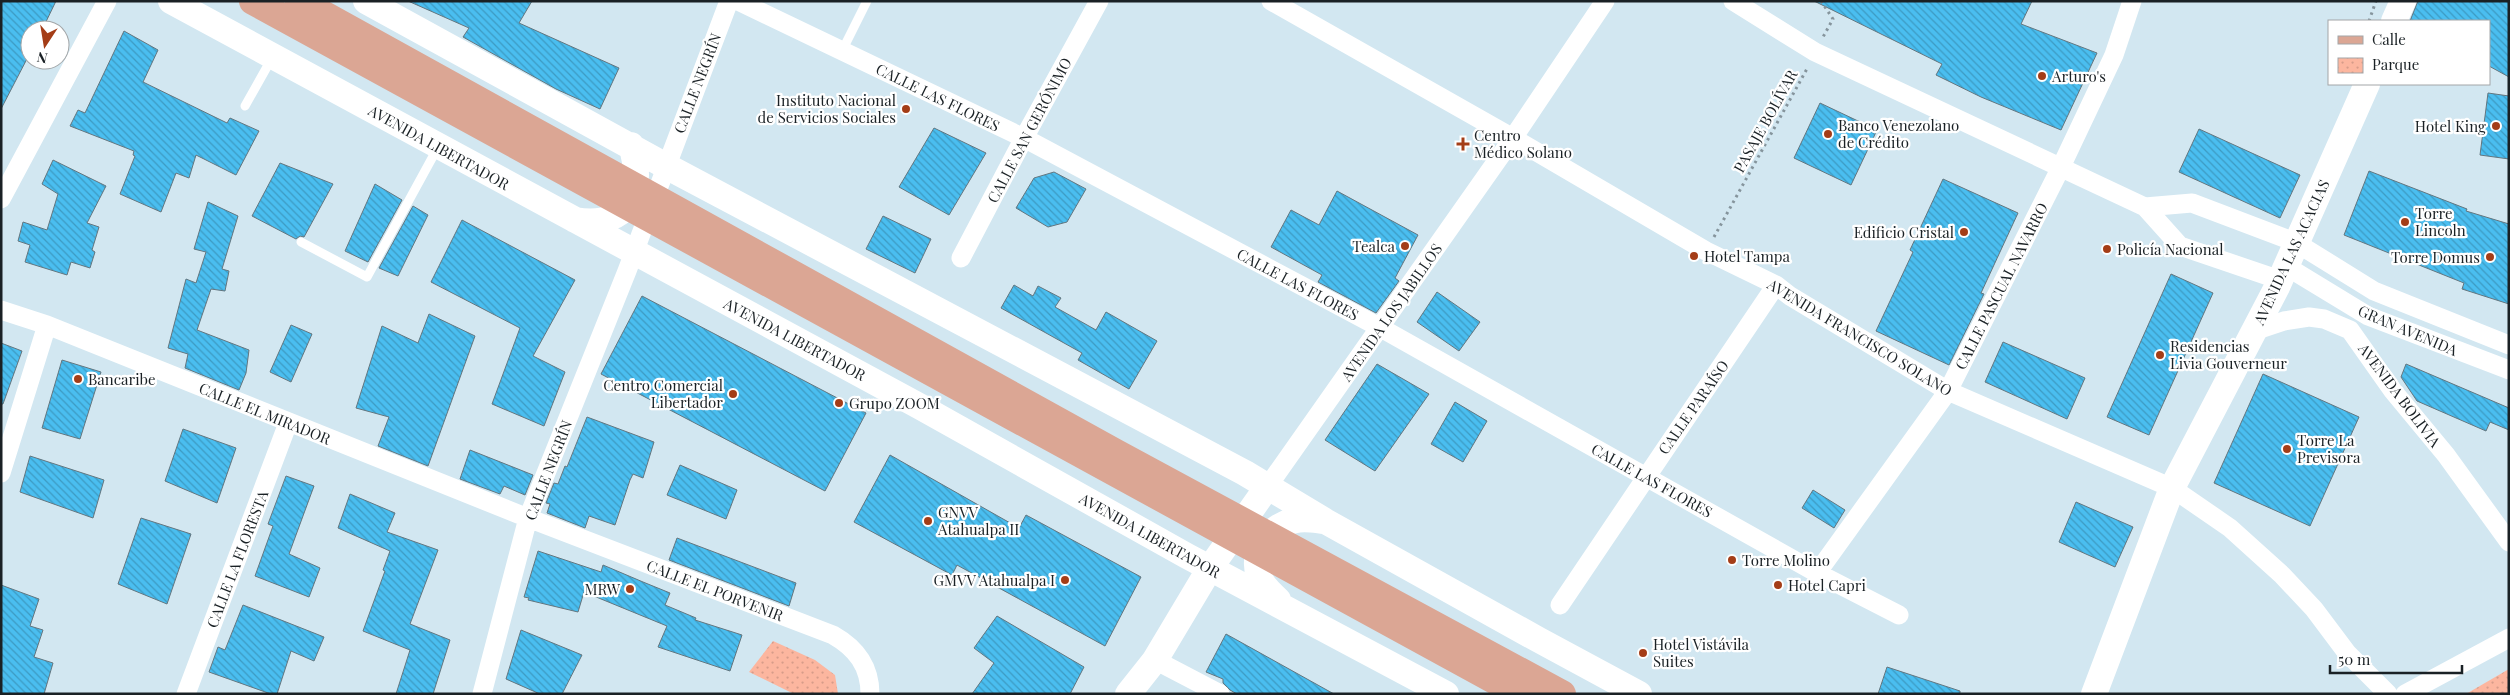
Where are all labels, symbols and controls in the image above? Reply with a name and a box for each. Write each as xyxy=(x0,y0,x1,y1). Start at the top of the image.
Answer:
north arrow xyxy=(20,20,70,70)
legend xyxy=(2328,20,2490,85)
text: Calle xyxy=(2372,29,2406,49)
street label: CALLE NEGRÍN xyxy=(669,30,725,136)
text: N xyxy=(35,48,49,69)
street label: CALLE SAN GERÓNIMO xyxy=(982,54,1076,206)
text: Parque xyxy=(2372,54,2419,74)
street label: CALLE LAS FLORES xyxy=(873,58,1003,136)
street label: PASAJE BOLÍVAR xyxy=(1729,66,1802,176)
place label: Arturo's xyxy=(2051,66,2106,86)
marker: Arturo's xyxy=(2036,70,2048,82)
place label: Instituto Nacional de Servicios Sociales xyxy=(758,90,896,127)
street label: AVENIDA LIBERTADOR xyxy=(364,99,513,194)
marker: Instituto Nacional de Servicios Sociales xyxy=(900,103,912,115)
place label: Banco Venezolano de Crédito xyxy=(1838,115,1959,152)
place label: Hotel King xyxy=(2415,116,2486,136)
marker: Hotel King xyxy=(2490,120,2502,132)
place label: Centro Médico Solano xyxy=(1474,125,1572,162)
marker: Banco Venezolano de Crédito xyxy=(1822,128,1834,140)
marker: Centro Médico Solano xyxy=(1456,137,1470,151)
street label: AVENIDA LAS ACACIAS xyxy=(2248,176,2333,329)
street label: CALLE PASCUAL NAVARRO xyxy=(1950,199,2052,373)
place label: Torre Lincoln xyxy=(2415,203,2466,240)
marker: Torre Lincoln xyxy=(2399,216,2411,228)
place label: Edificio Cristal xyxy=(1854,222,1954,242)
marker: Edificio Cristal xyxy=(1958,226,1970,238)
place label: Tealca xyxy=(1352,236,1396,256)
street label: AVENIDA LOS JABILLOS xyxy=(1335,239,1446,386)
place label: Policía Nacional xyxy=(2117,239,2223,259)
marker: Tealca xyxy=(1399,240,1411,252)
street label: CALLE LAS FLORES xyxy=(1234,243,1362,325)
marker: Policía Nacional xyxy=(2101,243,2113,255)
place label: Hotel Tampa xyxy=(1704,246,1790,266)
place label: Torre Domus xyxy=(2391,247,2480,267)
marker: Hotel Tampa xyxy=(1688,250,1700,262)
marker: Torre Domus xyxy=(2484,251,2496,263)
street label: AVENIDA FRANCISCO SOLANO xyxy=(1763,273,1956,400)
street label: AVENIDA LIBERTADOR xyxy=(720,293,870,385)
street label: GRAN AVENIDA xyxy=(2355,300,2461,360)
place label: Residencias Livia Gouverneur xyxy=(2170,336,2287,373)
street label: AVENIDA BOLIVIA xyxy=(2354,338,2446,451)
marker: Residencias Livia Gouverneur xyxy=(2154,349,2166,361)
street label: CALLE PARAÍSO xyxy=(1653,356,1733,458)
place label: Bancaribe xyxy=(88,369,156,389)
marker: Bancaribe xyxy=(72,373,84,385)
place label: Centro Comercial Libertador xyxy=(603,375,723,412)
street label: CALLE EL MIRADOR xyxy=(196,377,334,449)
marker: Centro Comercial Libertador xyxy=(727,388,739,400)
place label: Grupo ZOOM xyxy=(849,393,940,413)
marker: Grupo ZOOM xyxy=(833,397,845,409)
street label: CALLE NEGRÍN xyxy=(520,417,576,523)
place label: Torre La Previsora xyxy=(2297,430,2361,467)
street label: CALLE LAS FLORES xyxy=(1588,438,1716,522)
marker: Torre La Previsora xyxy=(2281,443,2293,455)
street label: CALLE LA FLORESTA xyxy=(202,487,273,630)
street label: AVENIDA LIBERTADOR xyxy=(1075,487,1224,582)
place label: GNVV Atahualpa II xyxy=(937,502,1019,539)
marker: GNVV Atahualpa II xyxy=(922,515,934,527)
place label: Torre Molino xyxy=(1742,550,1830,570)
marker: Torre Molino xyxy=(1726,554,1738,566)
street label: CALLE EL PORVENIR xyxy=(644,555,786,625)
place label: GMVV Atahualpa I xyxy=(933,570,1055,590)
marker: GMVV Atahualpa I xyxy=(1059,574,1071,586)
place label: Hotel Capri xyxy=(1788,575,1866,595)
place label: MRW xyxy=(584,579,620,599)
marker: Hotel Capri xyxy=(1772,579,1784,591)
marker: MRW xyxy=(624,583,636,595)
place label: Hotel Vistávila Suites xyxy=(1653,634,1750,671)
scale bar xyxy=(2330,642,2462,674)
marker: Hotel Vistávila Suites xyxy=(1637,647,1649,659)
text: 50 m xyxy=(2338,649,2371,669)

